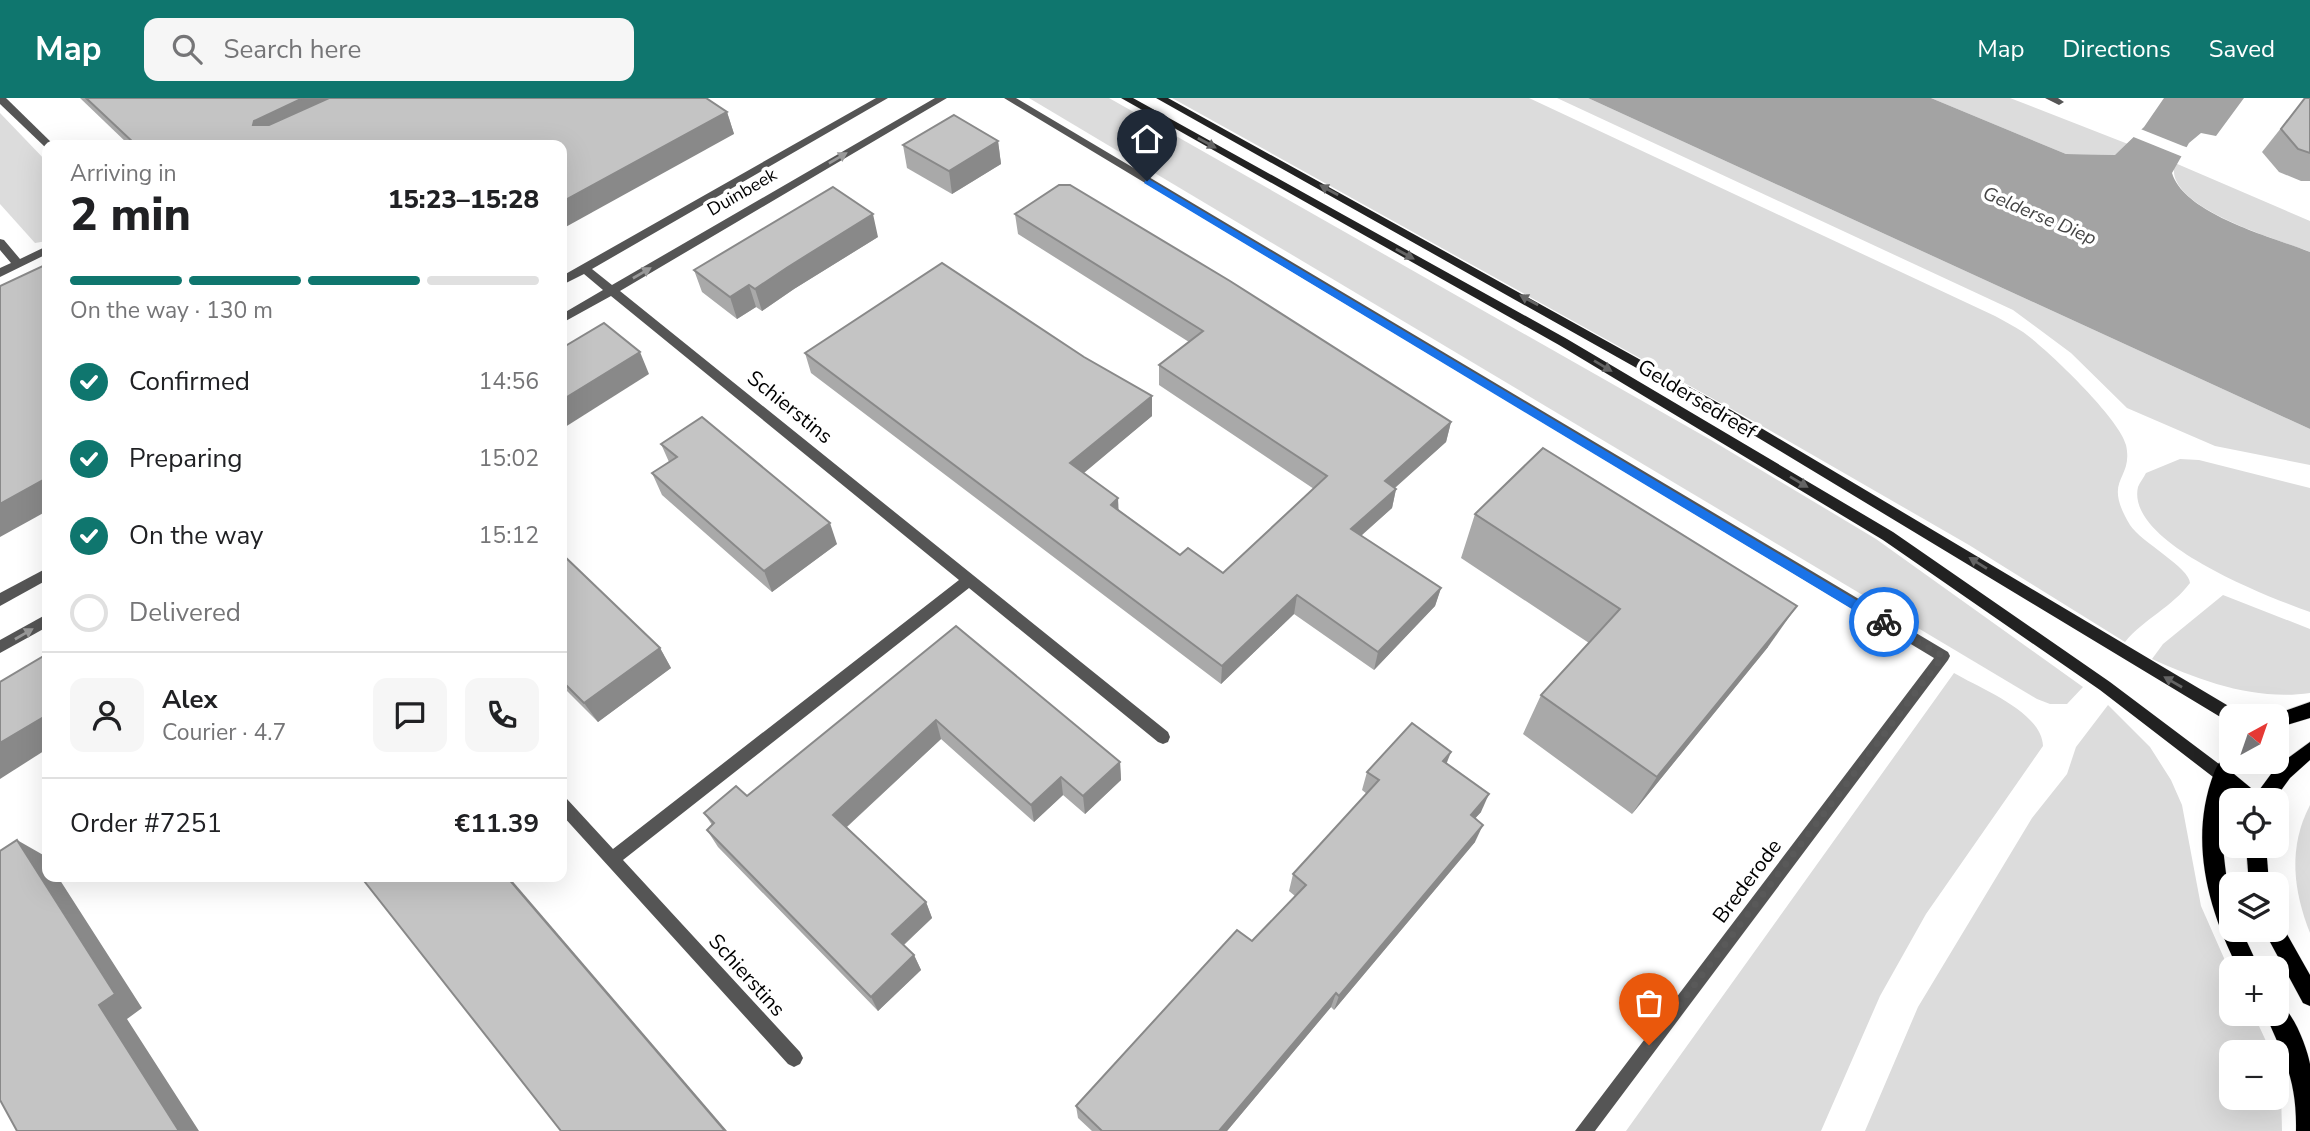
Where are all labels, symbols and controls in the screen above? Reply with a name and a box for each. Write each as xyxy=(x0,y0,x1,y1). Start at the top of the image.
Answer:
search box xyxy=(144,18,634,81)
text: Map xyxy=(35,27,102,72)
icon: search xyxy=(168,30,206,68)
text: Search here xyxy=(224,32,361,67)
text: Map xyxy=(1977,33,2024,65)
text: Directions xyxy=(2062,33,2171,65)
text: Saved xyxy=(2209,33,2275,65)
pin xyxy=(1117,109,1177,181)
icon: home xyxy=(1128,120,1166,158)
one-way arrow xyxy=(1197,137,1216,149)
one-way arrow xyxy=(829,152,848,164)
text: Arriving in xyxy=(70,158,177,189)
street label: Duinbeek xyxy=(703,162,782,222)
water label: Gelderse Diep xyxy=(1979,180,2100,252)
text: 15:23–15:28 xyxy=(388,182,539,217)
text: 2 min xyxy=(70,183,191,246)
one-way arrow xyxy=(1319,184,1339,196)
one-way arrow xyxy=(1396,248,1415,260)
one-way arrow xyxy=(632,267,651,279)
one-way arrow xyxy=(1519,294,1538,306)
text: On the way · 130 m xyxy=(70,295,273,326)
street label: Geldersedreef xyxy=(1633,353,1762,446)
one-way arrow xyxy=(1594,359,1613,372)
icon: check xyxy=(70,363,108,401)
text: Confirmed xyxy=(129,364,250,399)
street label: Schierstins xyxy=(741,364,839,450)
text: 14:56 xyxy=(479,366,539,397)
icon: check xyxy=(70,440,108,478)
text: Preparing xyxy=(129,441,242,476)
text: 15:02 xyxy=(479,443,539,474)
one-way arrow xyxy=(1789,476,1808,489)
icon: check xyxy=(70,517,108,555)
text: On the way xyxy=(129,518,263,553)
text: 15:12 xyxy=(479,520,539,551)
one-way arrow xyxy=(1969,557,1988,570)
courier xyxy=(1849,587,1919,657)
text: Delivered xyxy=(129,595,241,630)
icon: bike xyxy=(1865,603,1903,641)
one-way arrow xyxy=(14,627,33,640)
one-way arrow xyxy=(2163,676,2182,688)
button: person xyxy=(70,678,144,752)
button: chat xyxy=(373,678,447,752)
button: phone xyxy=(465,678,539,752)
text: Alex xyxy=(162,682,218,717)
north arrow xyxy=(2219,704,2289,774)
map controls xyxy=(2219,704,2289,1110)
text: Courier · 4.7 xyxy=(162,717,286,748)
button: locate xyxy=(2219,788,2289,858)
text: Order #7251 xyxy=(70,806,222,841)
text: €11.39 xyxy=(455,806,539,841)
street label: Brederode xyxy=(1706,833,1788,929)
button: layers xyxy=(2219,872,2289,942)
street label: Schierstins xyxy=(702,928,792,1022)
button: + xyxy=(2219,956,2289,1026)
pin xyxy=(1619,973,1679,1045)
icon: bag xyxy=(1630,984,1668,1022)
button: − xyxy=(2219,1040,2289,1110)

